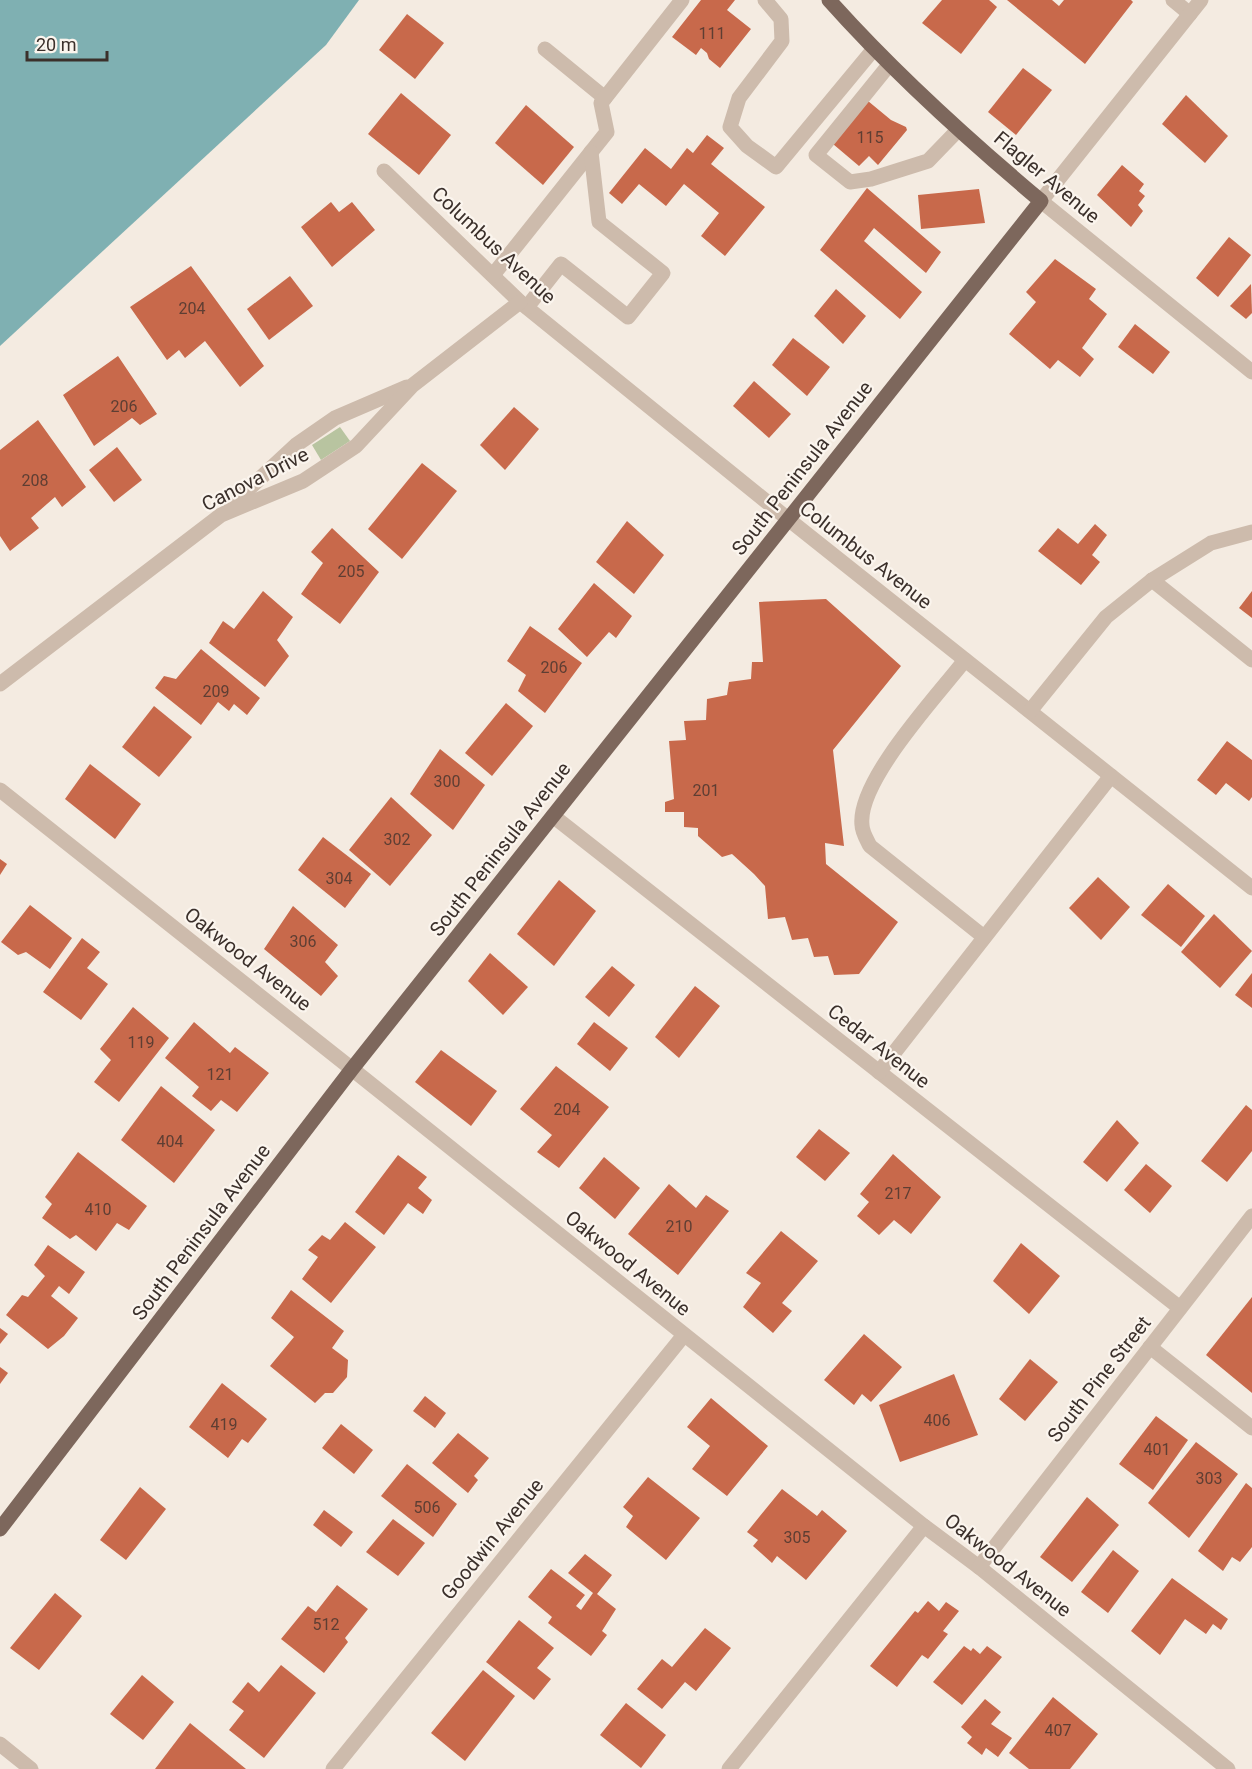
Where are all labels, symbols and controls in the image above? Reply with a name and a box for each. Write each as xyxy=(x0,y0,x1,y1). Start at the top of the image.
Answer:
scale bar xyxy=(27,24,106,62)
house number: 111 xyxy=(699,24,725,43)
text: 20 m xyxy=(36,34,76,55)
street label: Flagler Avenue xyxy=(989,126,1105,228)
house number: 115 xyxy=(857,128,883,147)
street label: Columbus Avenue xyxy=(427,181,561,309)
house number: 204 xyxy=(179,299,205,318)
street label: South Peninsula Avenue xyxy=(727,376,877,560)
house number: 206 xyxy=(111,397,137,416)
street label: Canova Drive xyxy=(198,442,312,516)
house number: 208 xyxy=(22,471,48,490)
street label: Columbus Avenue xyxy=(795,496,937,614)
house number: 205 xyxy=(338,562,364,581)
house number: 206 xyxy=(541,658,567,677)
house number: 209 xyxy=(203,682,229,701)
street label: South Peninsula Avenue xyxy=(425,757,575,941)
house number: 300 xyxy=(434,772,460,791)
house number: 201 xyxy=(693,781,719,800)
house number: 302 xyxy=(384,830,410,849)
house number: 304 xyxy=(326,869,352,888)
street label: Oakwood Avenue xyxy=(180,902,316,1016)
house number: 306 xyxy=(290,932,316,951)
street label: Cedar Avenue xyxy=(823,999,935,1093)
house number: 119 xyxy=(128,1033,154,1052)
house number: 121 xyxy=(207,1065,233,1084)
house number: 204 xyxy=(554,1100,580,1119)
house number: 404 xyxy=(157,1132,183,1151)
street label: South Peninsula Avenue xyxy=(127,1139,275,1325)
house number: 217 xyxy=(885,1184,911,1203)
house number: 410 xyxy=(85,1200,111,1219)
street label: Oakwood Avenue xyxy=(561,1205,695,1321)
house number: 210 xyxy=(666,1217,692,1236)
street label: South Pine Street xyxy=(1042,1311,1156,1447)
house number: 406 xyxy=(924,1411,950,1430)
house number: 419 xyxy=(211,1415,237,1434)
house number: 401 xyxy=(1144,1440,1170,1459)
house number: 303 xyxy=(1196,1469,1222,1488)
street label: Goodwin Avenue xyxy=(436,1474,548,1604)
house number: 506 xyxy=(414,1498,440,1517)
street label: Oakwood Avenue xyxy=(940,1508,1076,1622)
house number: 305 xyxy=(784,1528,810,1547)
house number: 512 xyxy=(313,1615,339,1634)
house number: 407 xyxy=(1045,1721,1071,1740)

